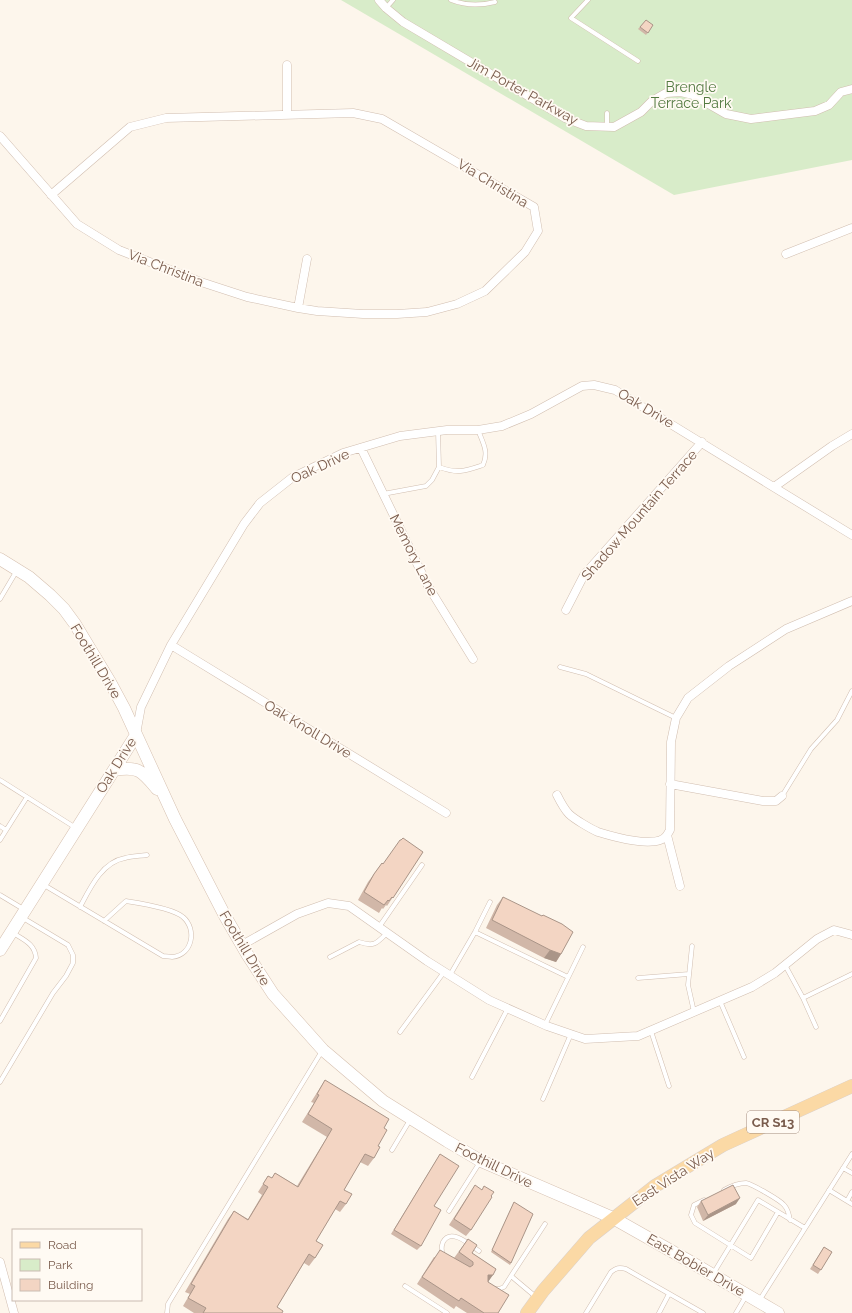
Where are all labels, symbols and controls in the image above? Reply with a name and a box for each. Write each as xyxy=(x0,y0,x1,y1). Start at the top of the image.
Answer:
street label: Jim Porter Parkway xyxy=(465,54,581,128)
park label: Brengle Terrace Park xyxy=(651,79,732,111)
street label: Via Christina xyxy=(455,156,531,210)
street label: Via Christina xyxy=(126,246,206,290)
street label: Oak Drive xyxy=(615,385,677,431)
street label: Oak Drive xyxy=(288,446,352,486)
street label: Shadow Mountain Terrace xyxy=(578,446,700,584)
street label: Memory Lane xyxy=(387,512,441,598)
street label: Foothill Drive xyxy=(67,621,125,701)
street label: Oak Knoll Drive xyxy=(262,697,354,761)
street label: Oak Drive xyxy=(93,734,139,796)
street label: Foothill Drive xyxy=(216,908,274,988)
road number: CR S13 xyxy=(747,1111,799,1133)
street label: Foothill Drive xyxy=(453,1139,535,1191)
street label: East Vista Way xyxy=(629,1144,717,1209)
legend xyxy=(12,1229,142,1301)
street label: East Bobier Drive xyxy=(644,1231,748,1299)
text: Road xyxy=(48,1238,77,1252)
text: Park xyxy=(48,1258,73,1272)
text: Building xyxy=(48,1278,94,1292)

